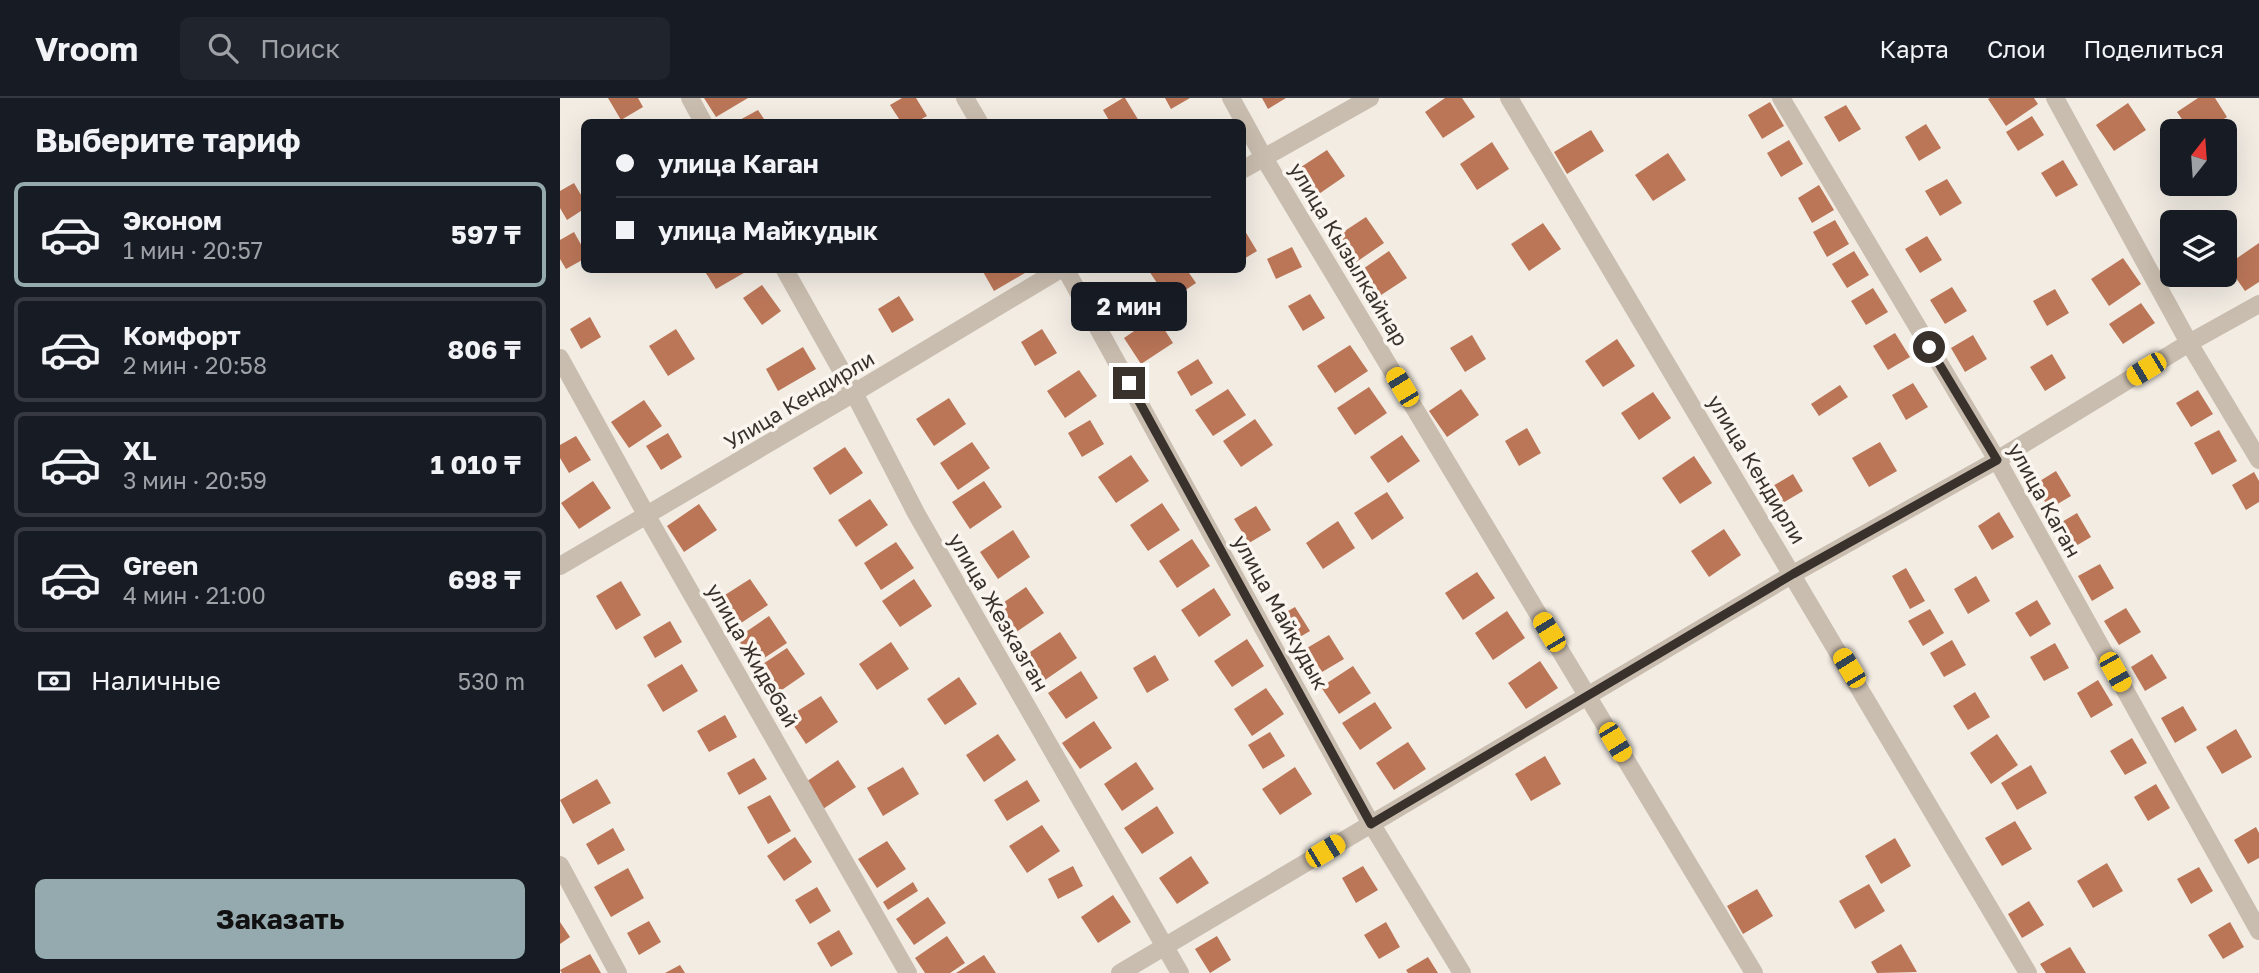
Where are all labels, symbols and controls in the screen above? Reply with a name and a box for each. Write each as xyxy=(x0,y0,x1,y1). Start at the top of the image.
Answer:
search box xyxy=(180,17,670,80)
text: Vroom xyxy=(35,29,138,68)
icon: search xyxy=(204,29,242,67)
text: Поиск xyxy=(260,33,340,64)
text: Карта xyxy=(1879,34,1949,63)
text: Слои xyxy=(1987,34,2046,63)
text: Поделиться xyxy=(2084,34,2224,63)
north arrow xyxy=(2160,119,2236,196)
map controls xyxy=(2160,119,2237,287)
text: Выберите тариф xyxy=(35,121,301,159)
text: улица Каган xyxy=(658,148,819,179)
street label: улица Кызылкайнар xyxy=(1284,157,1414,351)
icon: car xyxy=(39,203,102,266)
text: Эконом xyxy=(123,205,222,236)
button: layers xyxy=(2160,210,2237,287)
text: улица Майкудык xyxy=(658,215,878,246)
text: 597 ₸ xyxy=(451,219,521,250)
text: 1 мин · 20:57 xyxy=(123,236,263,264)
callout: 2 мин xyxy=(1071,282,1187,330)
text: 2 мин xyxy=(1097,292,1161,320)
icon: car xyxy=(39,318,102,381)
text: Комфорт xyxy=(123,320,241,351)
route start xyxy=(1913,331,1945,363)
text: 806 ₸ xyxy=(448,334,521,365)
street label: Улица Кендирли xyxy=(719,345,879,455)
car xyxy=(2123,349,2170,389)
text: 2 мин · 20:58 xyxy=(123,351,267,379)
car xyxy=(1383,364,1422,410)
route end xyxy=(1113,367,1145,399)
street label: улица Кендирли xyxy=(1702,390,1812,548)
icon: car xyxy=(39,433,102,496)
text: XL xyxy=(123,435,157,466)
street label: улица Каган xyxy=(2003,438,2087,562)
text: 1 010 ₸ xyxy=(431,449,521,480)
text: 3 мин · 20:59 xyxy=(123,466,267,494)
street label: улица Жезказган xyxy=(943,528,1055,696)
street label: улица Майкудык xyxy=(1228,530,1334,694)
icon: car xyxy=(39,548,102,611)
text: Green xyxy=(123,550,198,581)
text: 698 ₸ xyxy=(448,564,521,595)
street label: улица Жидебай xyxy=(701,578,805,732)
text: 4 мин · 21:00 xyxy=(123,581,266,609)
car xyxy=(1530,609,1569,655)
car xyxy=(1830,645,1869,691)
car xyxy=(2096,649,2135,695)
icon: cash xyxy=(35,662,73,700)
text: Наличные xyxy=(91,665,221,696)
text: 530 m xyxy=(458,667,525,695)
car xyxy=(1596,719,1635,765)
car xyxy=(1302,831,1349,871)
button: Заказать xyxy=(35,879,525,959)

